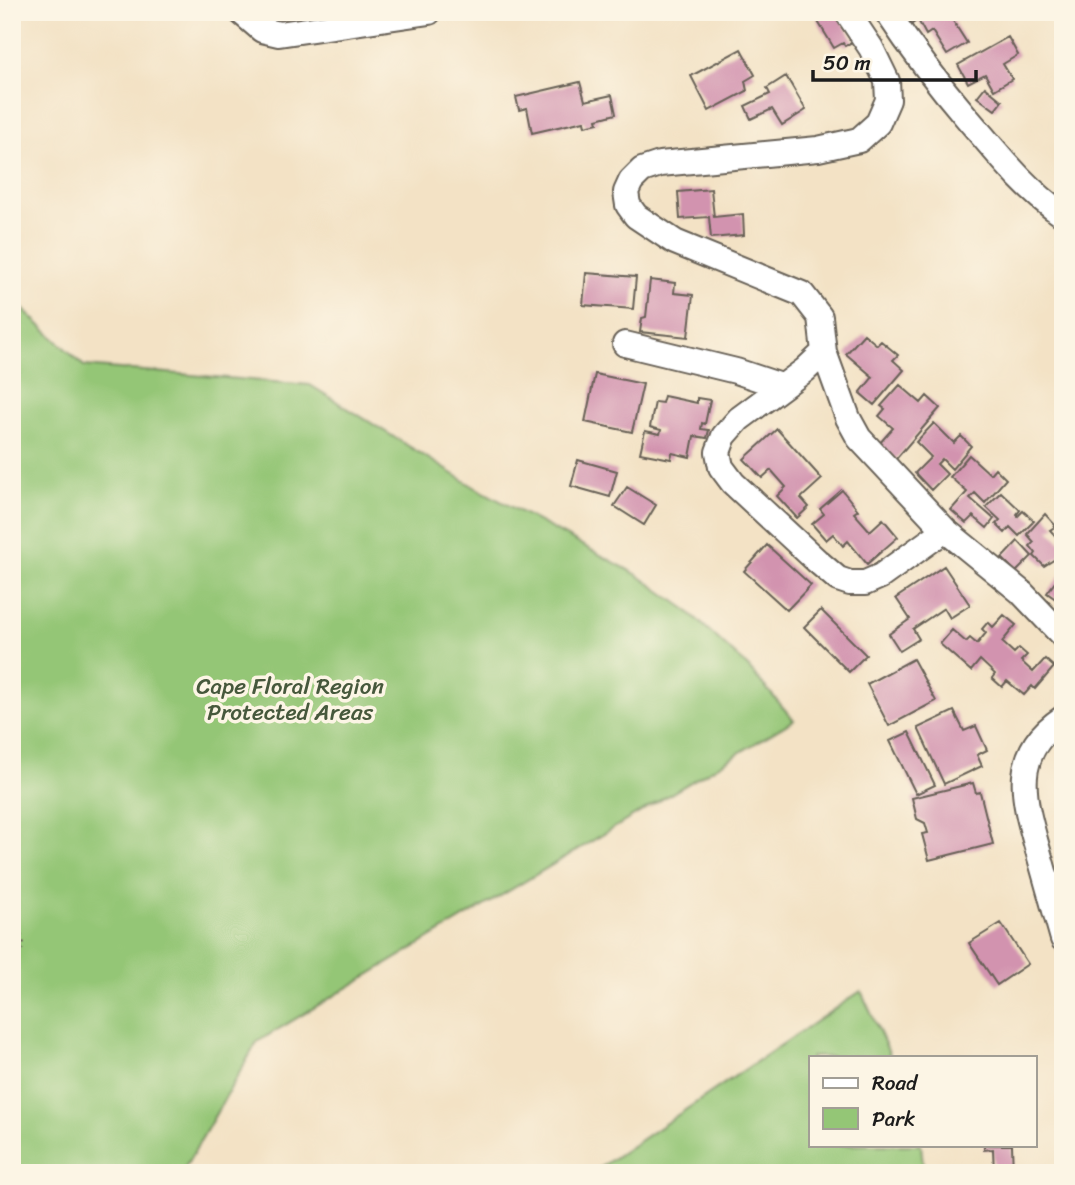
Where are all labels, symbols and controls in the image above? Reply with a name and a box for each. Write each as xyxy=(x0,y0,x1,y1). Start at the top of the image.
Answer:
scale bar xyxy=(813,38,975,82)
text: 50 m xyxy=(823,44,871,82)
park label: Cape Floral Region Protected Areas xyxy=(196,666,384,733)
legend xyxy=(809,1056,1036,1146)
text: Road xyxy=(872,1064,919,1102)
text: Park xyxy=(872,1100,915,1138)

